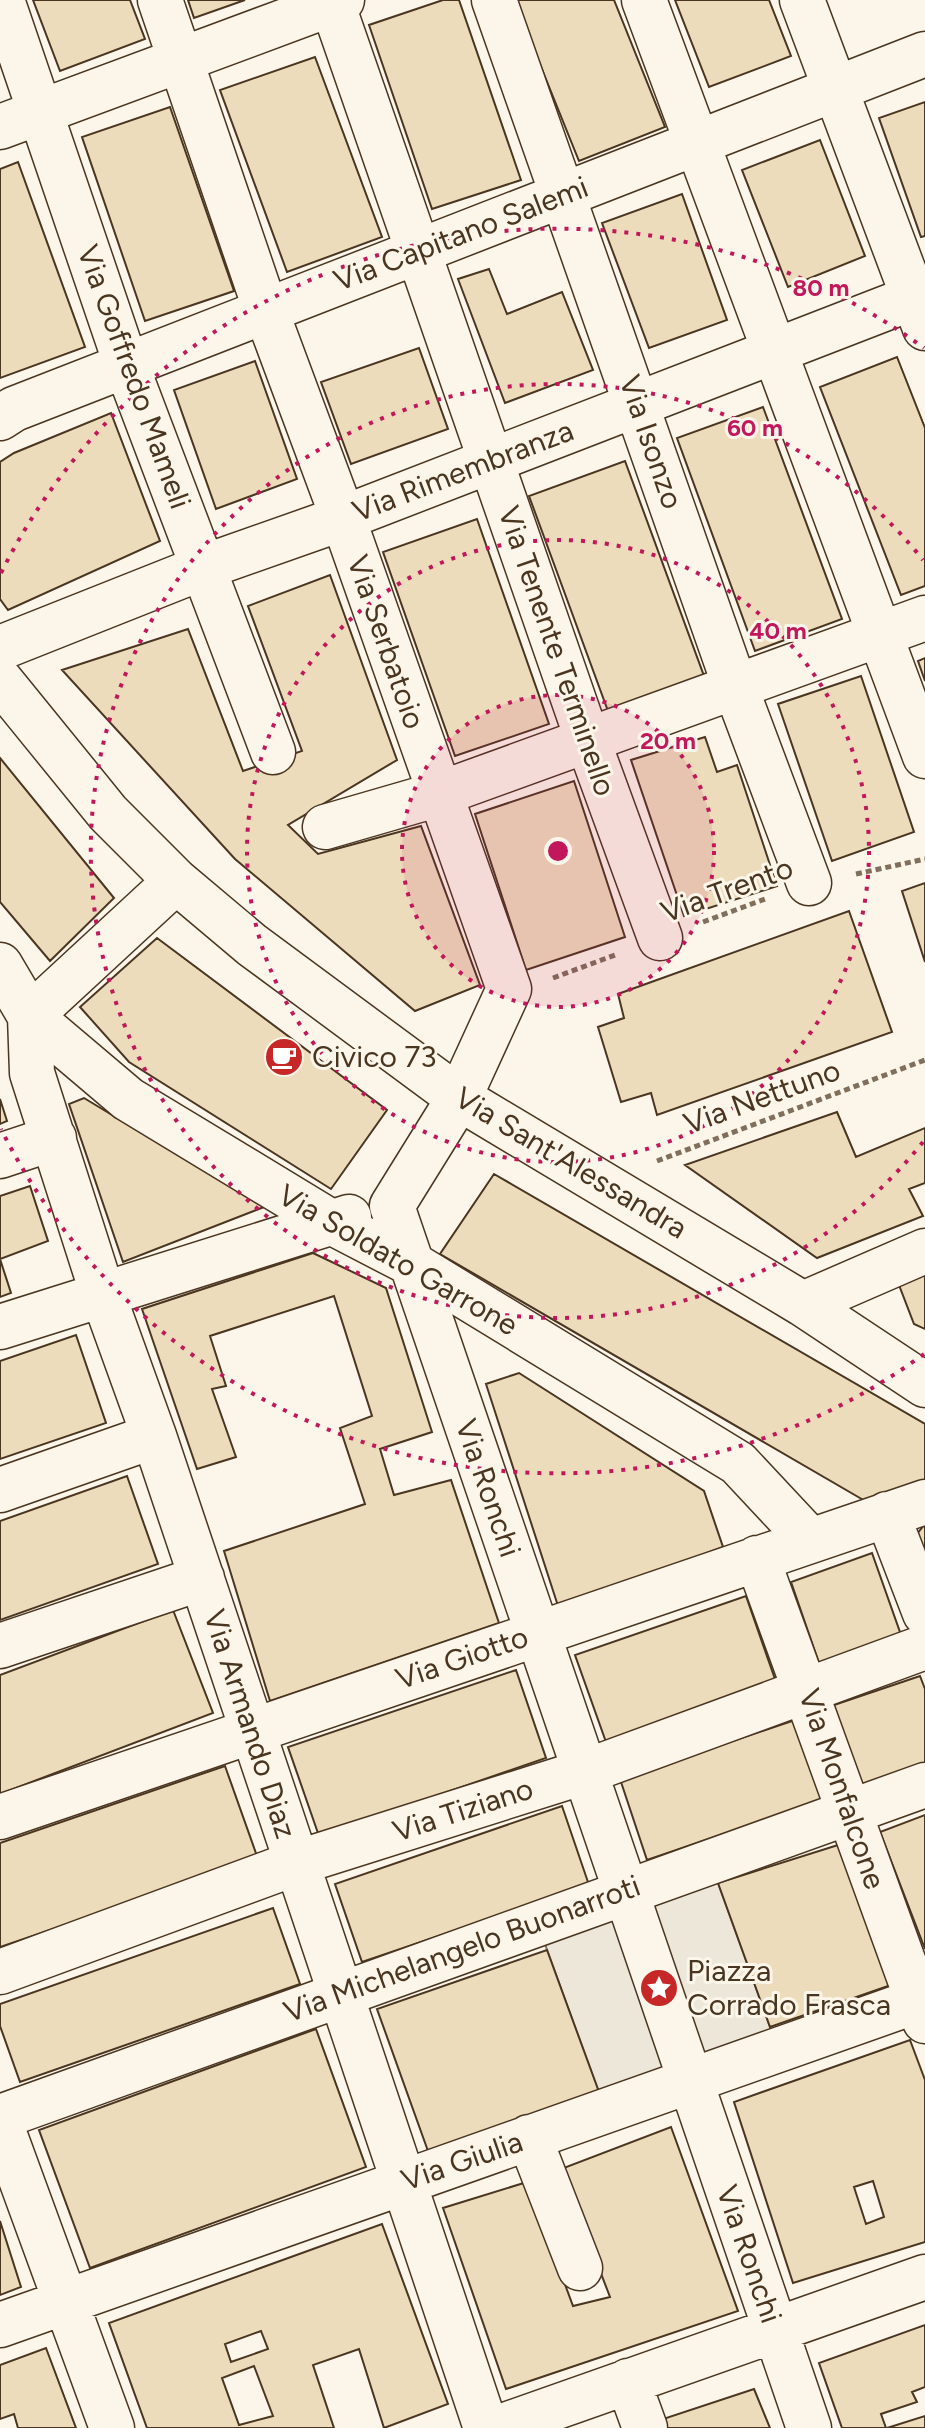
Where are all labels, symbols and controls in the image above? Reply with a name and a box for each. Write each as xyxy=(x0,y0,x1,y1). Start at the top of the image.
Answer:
street label: Via Capitano Salemi xyxy=(328,168,593,299)
street label: Via Goffredo Mameli xyxy=(70,240,199,514)
text: 80 m xyxy=(793,273,849,302)
street label: Via Isonzo xyxy=(611,370,692,513)
street label: Via Rimembranza xyxy=(347,411,578,530)
text: 60 m xyxy=(727,413,783,442)
street label: Via Tenente Terminello xyxy=(491,501,624,801)
street label: Via Serbatoio xyxy=(339,550,433,734)
text: 40 m xyxy=(749,616,807,645)
text: 20 m xyxy=(640,726,696,755)
centre of rings xyxy=(544,837,572,865)
street label: Via Trento xyxy=(656,849,798,930)
cafe icon: Civico 73 xyxy=(263,1036,305,1078)
place label: Civico 73 xyxy=(312,1038,437,1075)
street label: Via Nettuno xyxy=(679,1051,845,1142)
street label: Via Sant'Alessandra xyxy=(448,1079,694,1247)
street label: Via Soldato Garrone xyxy=(272,1176,525,1343)
street label: Via Ronchi xyxy=(448,1414,529,1562)
street label: Via Armando Diaz xyxy=(196,1605,305,1843)
street label: Via Giotto xyxy=(391,1618,533,1697)
street label: Via Monfalcone xyxy=(791,1684,894,1894)
street label: Via Tiziano xyxy=(388,1770,538,1850)
street label: Via Michelangelo Buonarroti xyxy=(279,1867,645,2030)
place label: Piazza Corrado Frasca xyxy=(687,1952,891,2023)
place icon: Piazza Corrado Frasca xyxy=(638,1967,680,2009)
street label: Via Giulia xyxy=(396,2123,527,2199)
street label: Via Ronchi xyxy=(709,2180,790,2328)

